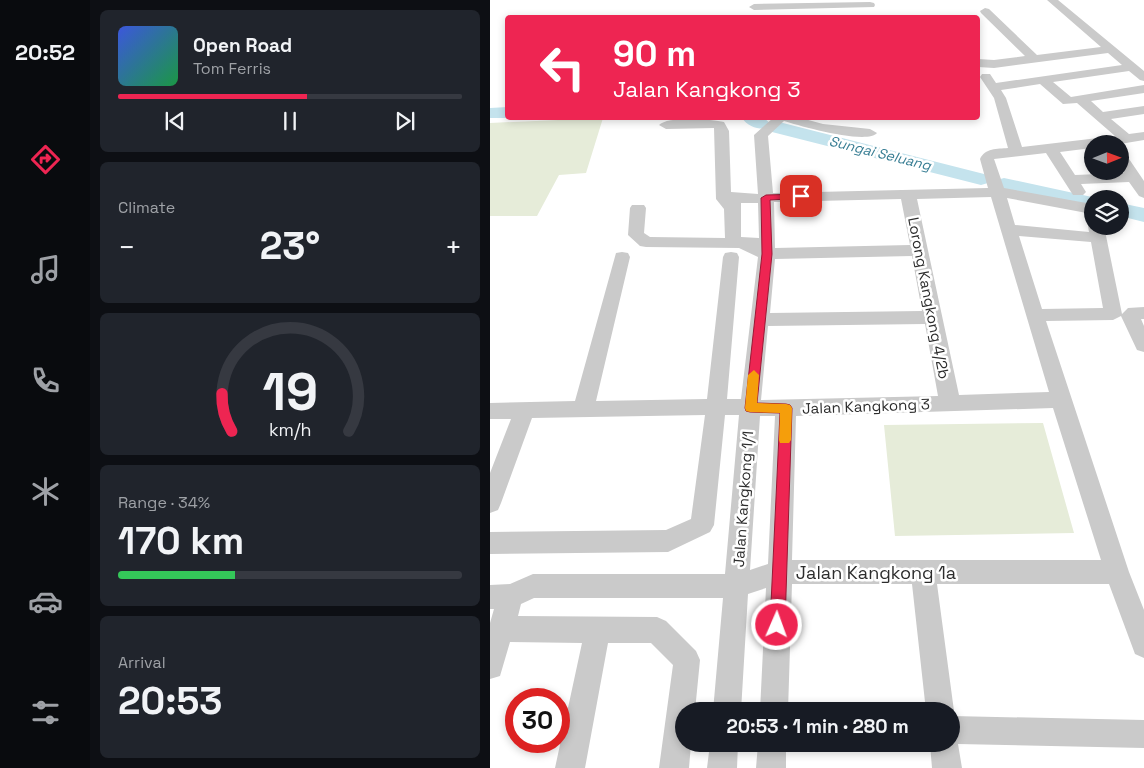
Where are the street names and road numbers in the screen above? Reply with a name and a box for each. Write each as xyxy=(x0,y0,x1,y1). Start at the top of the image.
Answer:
street label: Lorong Kangkong 4/2b xyxy=(904,215,954,381)
street label: Jalan Kangkong 3 xyxy=(802,394,930,418)
street label: Jalan Kangkong 1/1 xyxy=(729,430,757,568)
street label: Jalan Kangkong 1a xyxy=(796,561,956,584)

